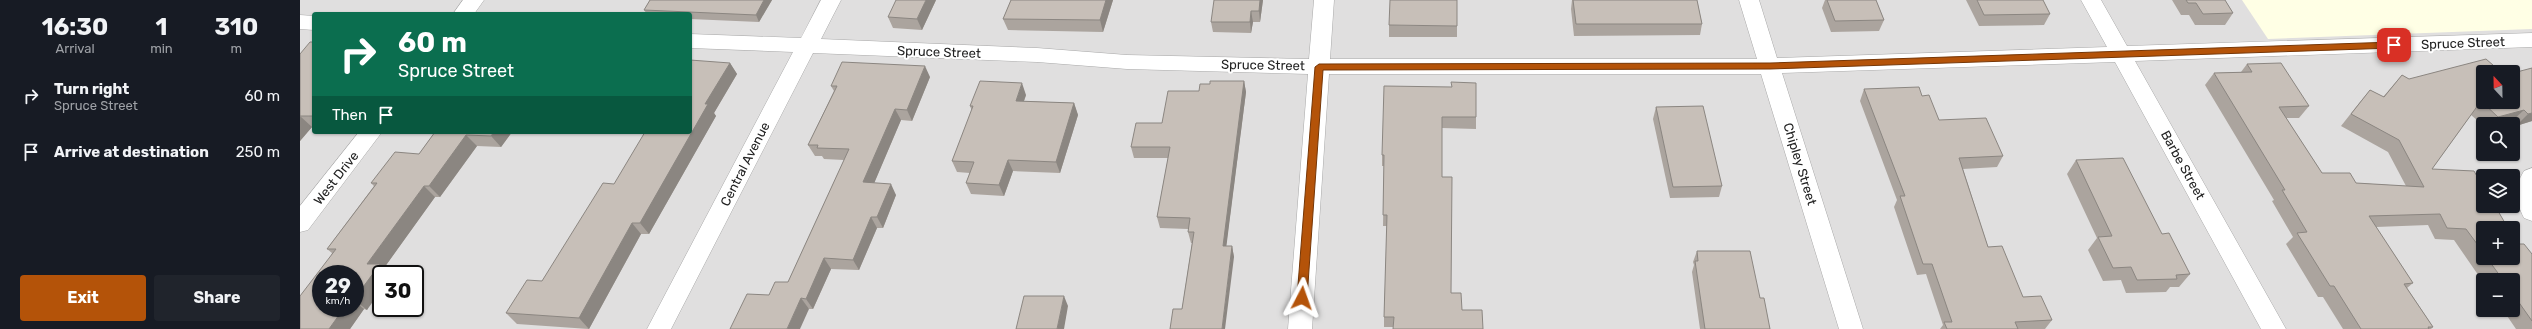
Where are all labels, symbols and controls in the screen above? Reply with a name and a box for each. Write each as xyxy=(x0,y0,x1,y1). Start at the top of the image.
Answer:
text: 16:30 xyxy=(42,13,108,41)
text: 1 xyxy=(156,13,167,41)
text: 310 xyxy=(215,13,258,41)
text: 60 m xyxy=(398,26,467,59)
icon: right xyxy=(332,28,384,80)
pin xyxy=(2377,28,2411,62)
icon: arrive xyxy=(2383,34,2405,56)
street label: Spruce Street xyxy=(2421,34,2505,52)
text: Arrival xyxy=(56,41,95,56)
text: min xyxy=(150,41,173,56)
text: m xyxy=(231,41,242,56)
street label: Spruce Street xyxy=(897,43,981,61)
street label: Spruce Street xyxy=(1221,57,1305,73)
text: Spruce Street xyxy=(398,60,514,82)
north arrow xyxy=(2476,65,2520,109)
map controls xyxy=(2476,65,2520,317)
text: Turn right xyxy=(54,80,129,98)
icon: right xyxy=(20,85,42,107)
text: 60 m xyxy=(244,87,280,105)
text: Spruce Street xyxy=(54,98,138,113)
icon: arrive xyxy=(375,104,397,126)
text: Then xyxy=(332,106,367,124)
button: search xyxy=(2476,117,2520,161)
street label: Central Avenue xyxy=(717,119,773,209)
street label: Chipley Street xyxy=(1780,121,1820,207)
street label: Barbe Street xyxy=(2158,128,2208,202)
icon: arrive xyxy=(20,141,42,163)
text: Arrive at destination xyxy=(54,143,209,161)
text: 250 m xyxy=(236,143,280,161)
street label: West Drive xyxy=(311,148,361,208)
button: layers xyxy=(2476,169,2520,213)
button: + xyxy=(2476,221,2520,265)
speed limit sign: 30 xyxy=(372,265,424,317)
button: − xyxy=(2476,273,2520,317)
text: 29 xyxy=(325,274,351,298)
button: Exit xyxy=(20,275,146,321)
button: Share xyxy=(154,275,280,321)
position arrow xyxy=(1281,277,1323,319)
text: km/h xyxy=(326,295,350,307)

